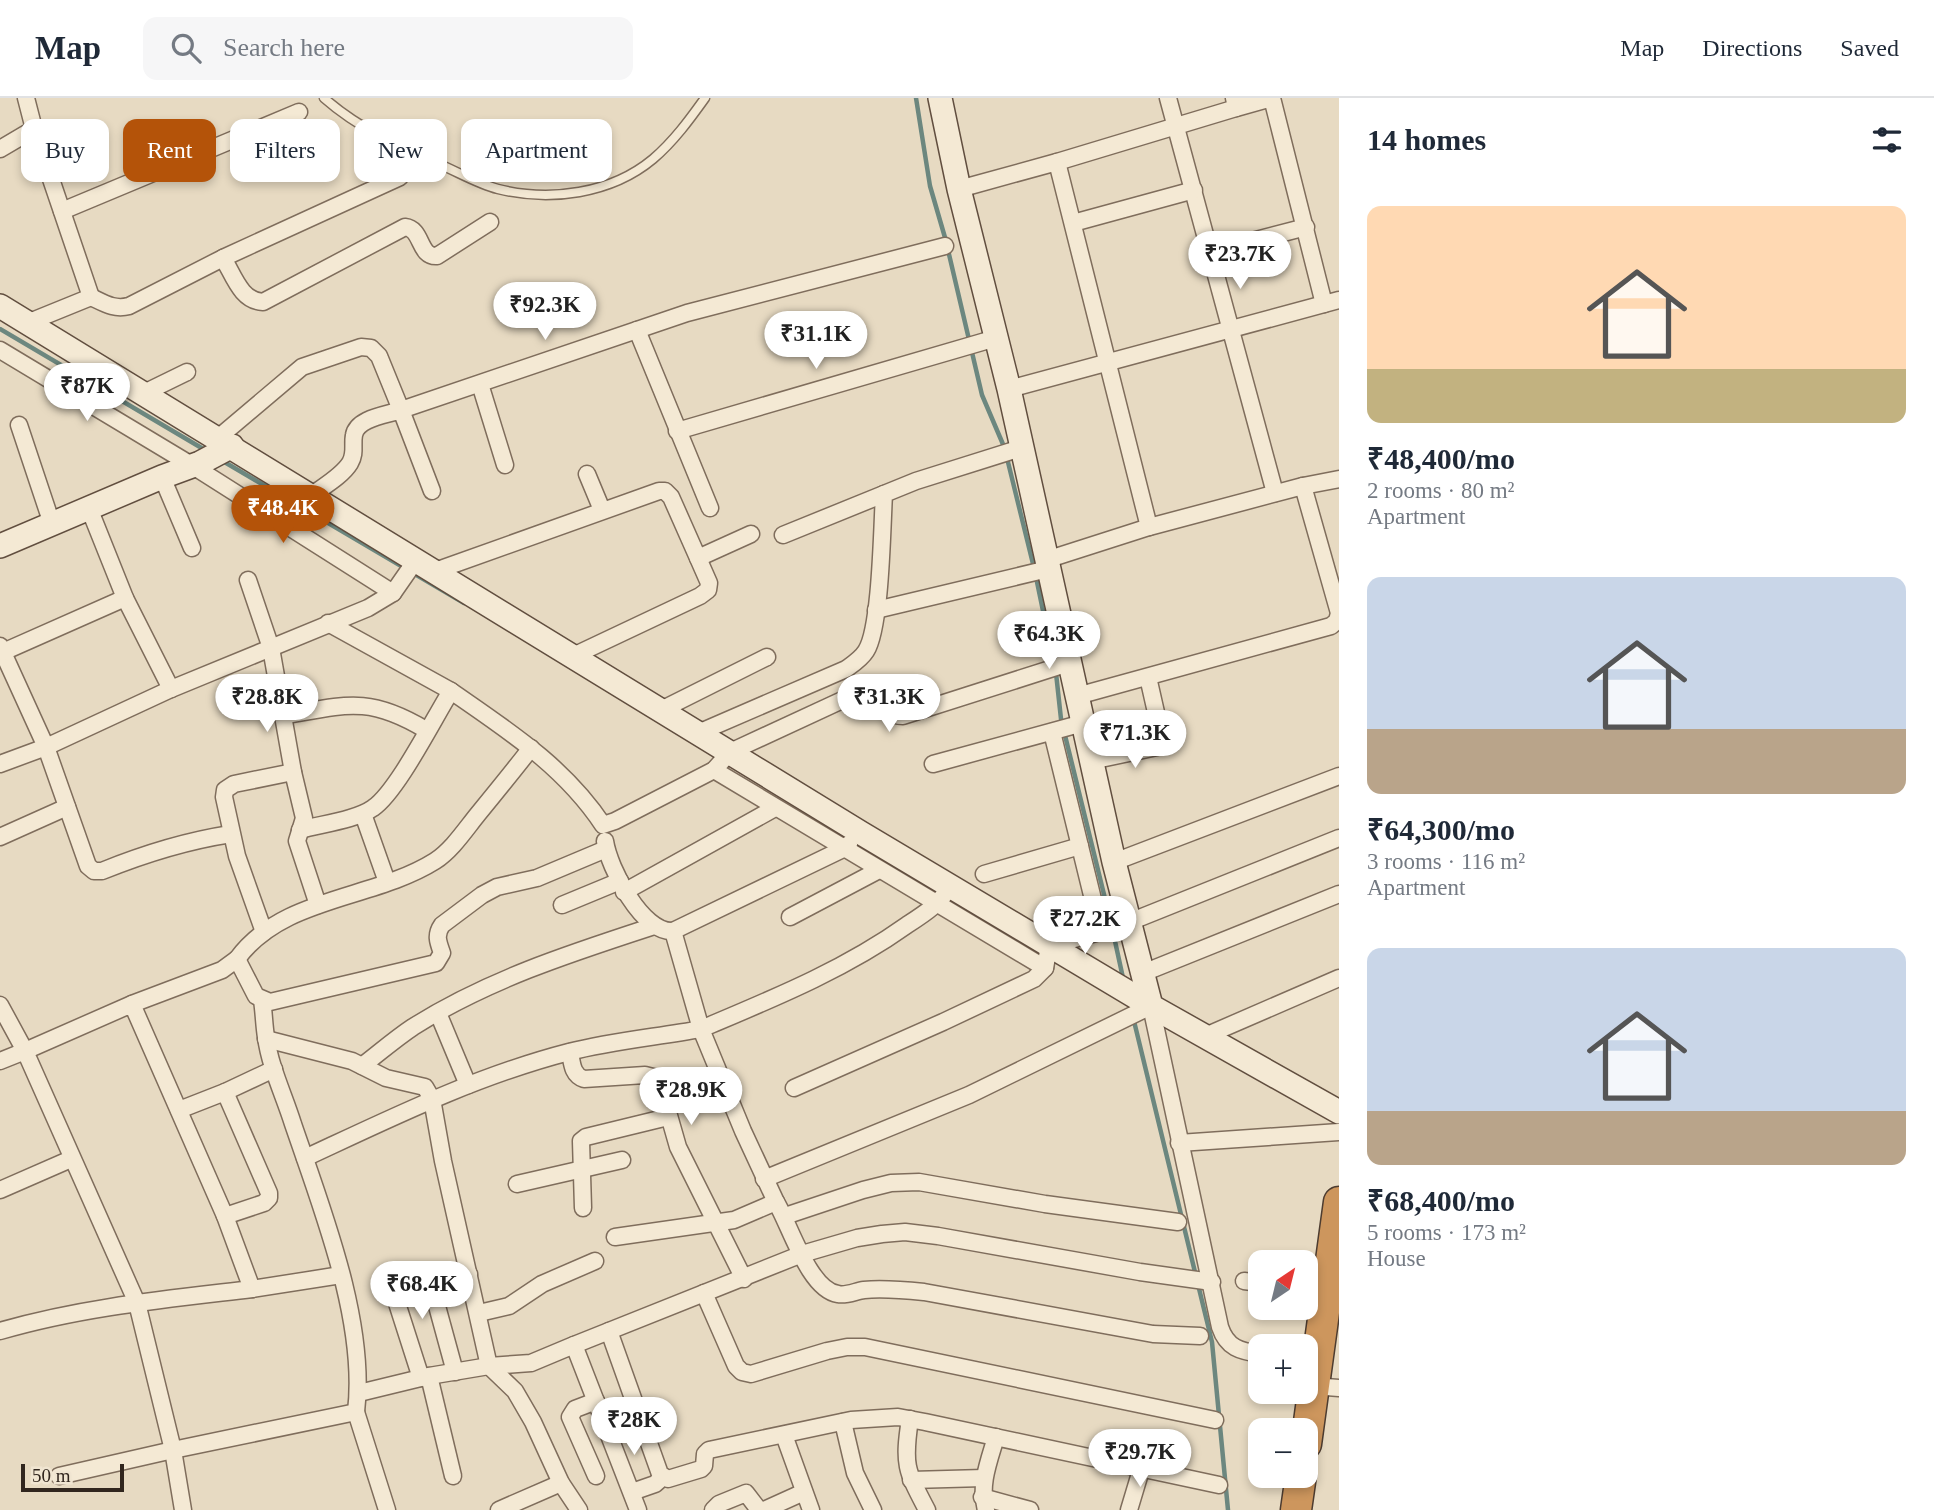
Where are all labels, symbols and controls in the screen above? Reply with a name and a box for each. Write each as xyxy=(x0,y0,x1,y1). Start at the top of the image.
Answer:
search box xyxy=(143,17,633,80)
icon: search xyxy=(167,29,205,67)
text: Map xyxy=(35,30,101,66)
text: Search here xyxy=(223,33,345,62)
text: Map xyxy=(1620,35,1664,61)
text: Directions xyxy=(1702,35,1802,61)
text: Saved xyxy=(1840,35,1899,61)
chip: Buy xyxy=(21,119,109,182)
chip: Rent xyxy=(123,119,216,182)
chip: Filters xyxy=(230,119,340,182)
chip: New xyxy=(354,119,447,182)
chip: Apartment xyxy=(461,119,612,182)
icon: filters xyxy=(1868,121,1906,159)
text: 14 homes xyxy=(1367,123,1486,156)
pin: ₹23.7K xyxy=(1183,232,1297,291)
text: ₹23.7K xyxy=(1204,241,1276,266)
icon: home xyxy=(1574,251,1700,377)
pin: ₹92.3K xyxy=(488,282,602,342)
text: ₹92.3K xyxy=(509,292,581,317)
pin: ₹31.1K xyxy=(759,312,873,371)
text: ₹31.1K xyxy=(780,321,852,346)
pin: ₹87K xyxy=(46,364,128,423)
text: ₹87K xyxy=(60,373,114,398)
text: ₹48,400/mo xyxy=(1367,442,1515,475)
text: 2 rooms · 80 m² xyxy=(1367,478,1514,503)
pin: ₹48.4K xyxy=(226,486,340,545)
text: ₹48.4K xyxy=(247,495,319,520)
text: Apartment xyxy=(1367,504,1465,529)
pin: ₹64.3K xyxy=(992,612,1106,671)
text: ₹64.3K xyxy=(1013,621,1085,646)
icon: home xyxy=(1574,622,1700,748)
pin: ₹28.8K xyxy=(210,674,324,734)
pin: ₹31.3K xyxy=(832,674,946,734)
text: ₹28.8K xyxy=(231,684,303,709)
text: ₹31.3K xyxy=(853,684,925,709)
pin: ₹71.3K xyxy=(1078,710,1192,770)
text: ₹71.3K xyxy=(1099,720,1171,745)
text: ₹64,300/mo xyxy=(1367,813,1515,846)
text: 3 rooms · 116 m² xyxy=(1367,849,1525,874)
text: Apartment xyxy=(1367,875,1465,900)
pin: ₹27.2K xyxy=(1028,896,1142,956)
text: ₹27.2K xyxy=(1049,906,1121,931)
icon: home xyxy=(1574,993,1700,1119)
pin: ₹28.9K xyxy=(634,1068,748,1127)
text: ₹28.9K xyxy=(655,1077,727,1102)
text: ₹68,400/mo xyxy=(1367,1184,1515,1217)
text: 5 rooms · 173 m² xyxy=(1367,1220,1526,1245)
text: House xyxy=(1367,1246,1426,1271)
north arrow xyxy=(1248,1250,1318,1320)
map controls xyxy=(1248,1250,1318,1488)
pin: ₹68.4K xyxy=(365,1262,479,1321)
text: ₹68.4K xyxy=(386,1271,458,1296)
button: + xyxy=(1248,1334,1318,1404)
pin: ₹28K xyxy=(593,1398,675,1457)
text: ₹28K xyxy=(607,1407,661,1432)
button: − xyxy=(1248,1418,1318,1488)
pin: ₹29.7K xyxy=(1083,1430,1197,1489)
text: ₹29.7K xyxy=(1104,1439,1176,1464)
scale bar xyxy=(21,1461,124,1493)
text: 50 m xyxy=(32,1465,71,1486)

